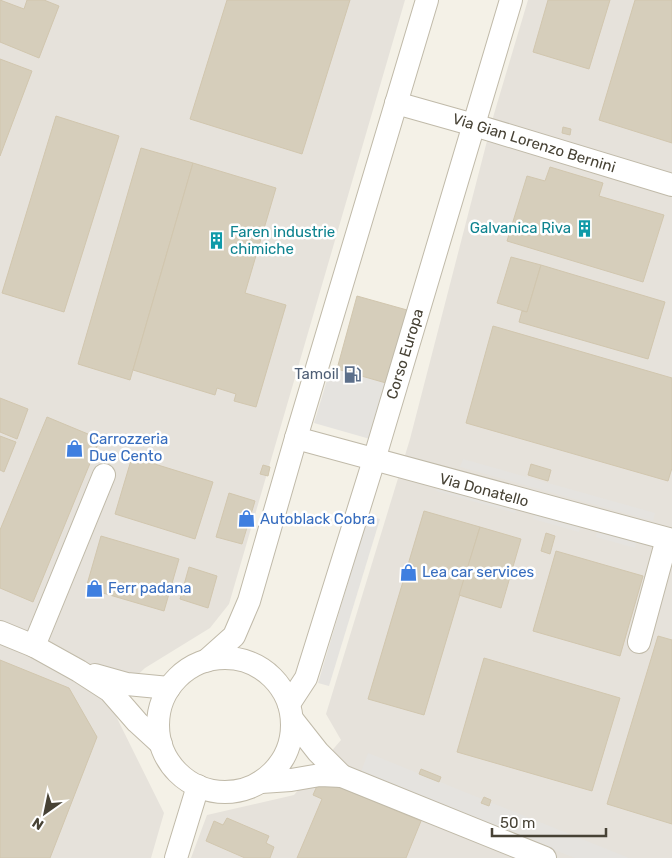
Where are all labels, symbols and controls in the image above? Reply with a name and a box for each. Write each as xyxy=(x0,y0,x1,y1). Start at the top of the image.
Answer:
street label: Via Gian Lorenzo Bernini xyxy=(450,110,618,176)
building icon: Galvanica Riva xyxy=(575,218,595,238)
place label: Galvanica Riva xyxy=(470,219,571,237)
place label: Faren industrie chimiche xyxy=(230,223,335,258)
building icon: Faren industrie chimiche xyxy=(206,231,226,251)
street label: Corso Europa xyxy=(383,307,427,401)
fuel station icon: Tamoil xyxy=(343,364,363,384)
place label: Tamoil xyxy=(294,365,339,383)
place label: Carrozzeria Due Cento xyxy=(89,430,168,465)
shop icon: Carrozzeria Due Cento xyxy=(65,438,85,458)
street label: Via Donatello xyxy=(437,469,531,511)
shop icon: Autoblack Cobra xyxy=(236,509,256,529)
place label: Autoblack Cobra xyxy=(260,510,375,528)
shop icon: Lea car services xyxy=(398,562,418,582)
place label: Lea car services xyxy=(422,563,535,581)
shop icon: Ferr padana xyxy=(84,578,104,598)
place label: Ferr padana xyxy=(108,579,192,597)
north arrow xyxy=(20,788,70,838)
scale bar xyxy=(492,806,606,838)
text: N xyxy=(29,814,47,833)
text: 50 m xyxy=(500,814,535,832)

